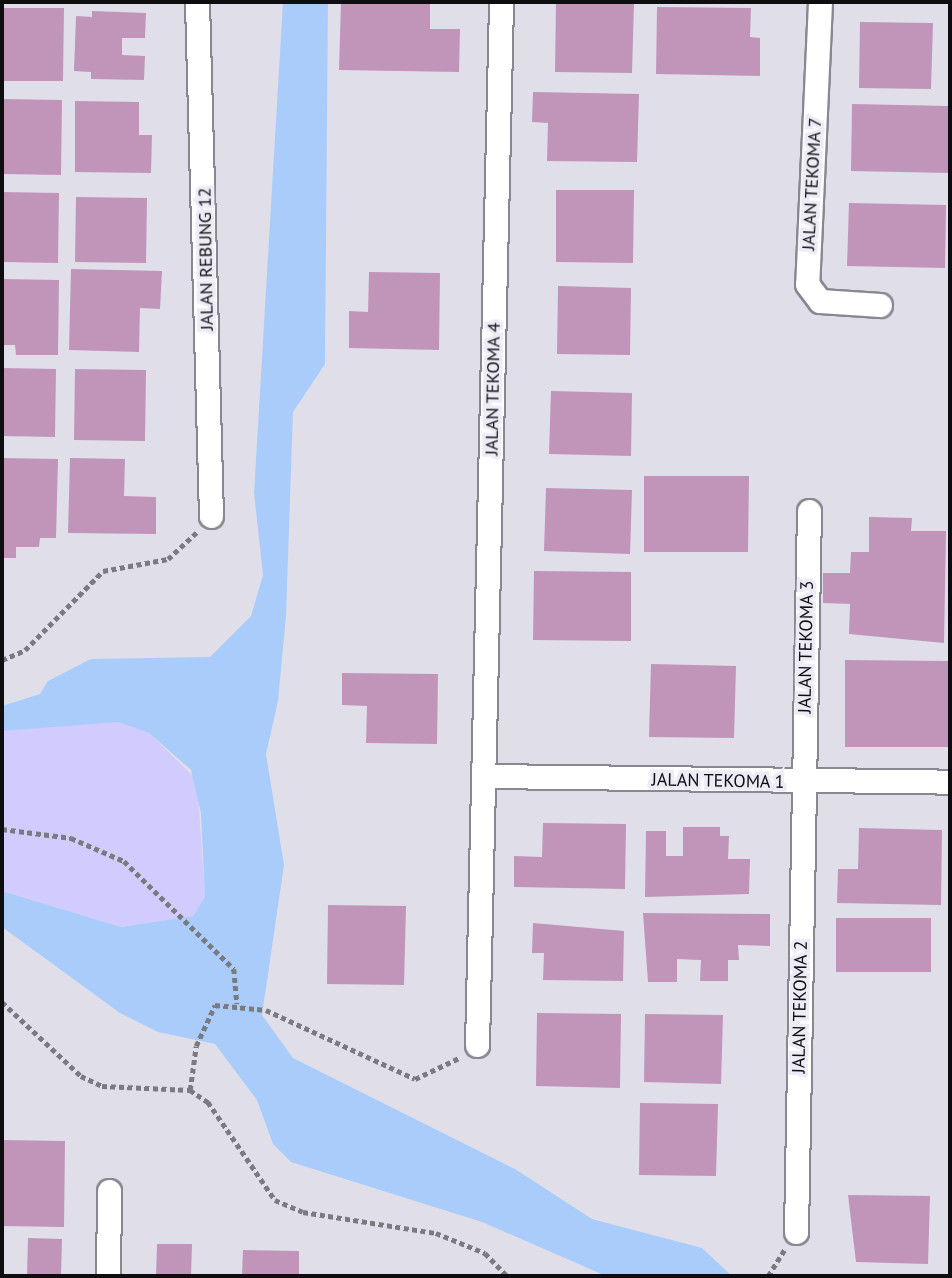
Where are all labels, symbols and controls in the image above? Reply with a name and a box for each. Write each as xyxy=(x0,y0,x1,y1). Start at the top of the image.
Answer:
street label: JALAN TEKOMA 7 xyxy=(798,116,826,252)
street label: JALAN REBUNG 12 xyxy=(194,187,218,331)
street label: JALAN TEKOMA 4 xyxy=(481,322,505,456)
street label: JALAN TEKOMA 3 xyxy=(794,580,818,714)
street label: JALAN TEKOMA 1 xyxy=(651,769,785,793)
street label: JALAN TEKOMA 2 xyxy=(788,940,812,1074)

